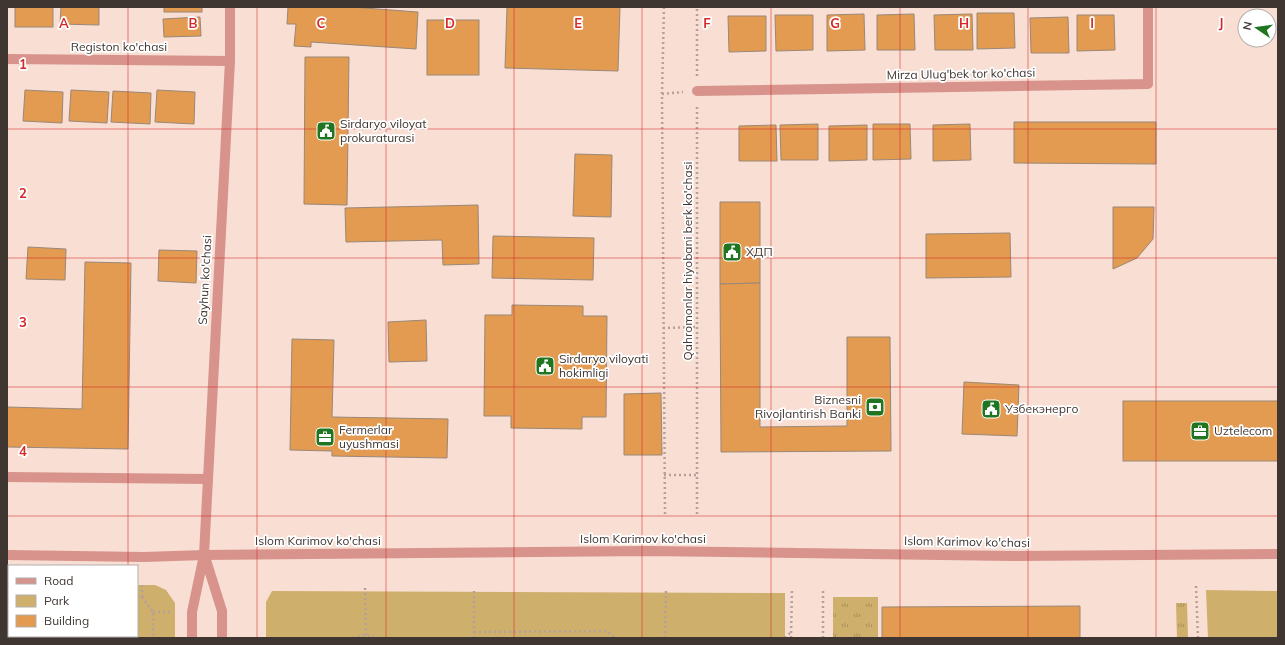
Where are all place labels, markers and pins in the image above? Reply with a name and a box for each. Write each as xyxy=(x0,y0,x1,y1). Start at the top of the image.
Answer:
place label: Sirdaryo viloyat prokuraturasi xyxy=(340,116,427,145)
public building icon: Sirdaryo viloyat prokuraturasi xyxy=(315,120,337,142)
public building icon: ХДП xyxy=(721,241,743,263)
place label: ХДП xyxy=(746,244,773,259)
place label: Sirdaryo viloyati hokimligi xyxy=(559,351,648,380)
public building icon: Sirdaryo viloyati hokimligi xyxy=(534,355,556,377)
place label: Biznesni Rivojlantirish Banki xyxy=(755,392,861,421)
bank icon: Biznesni Rivojlantirish Banki xyxy=(864,396,886,418)
public building icon: Узбекэнерго xyxy=(980,398,1002,420)
place label: Узбекэнерго xyxy=(1004,401,1078,416)
office icon: Uztelecom xyxy=(1189,420,1211,442)
place label: Fermerlar uyushmasi xyxy=(339,422,399,451)
place label: Uztelecom xyxy=(1214,423,1272,438)
office icon: Fermerlar uyushmasi xyxy=(314,426,336,448)

